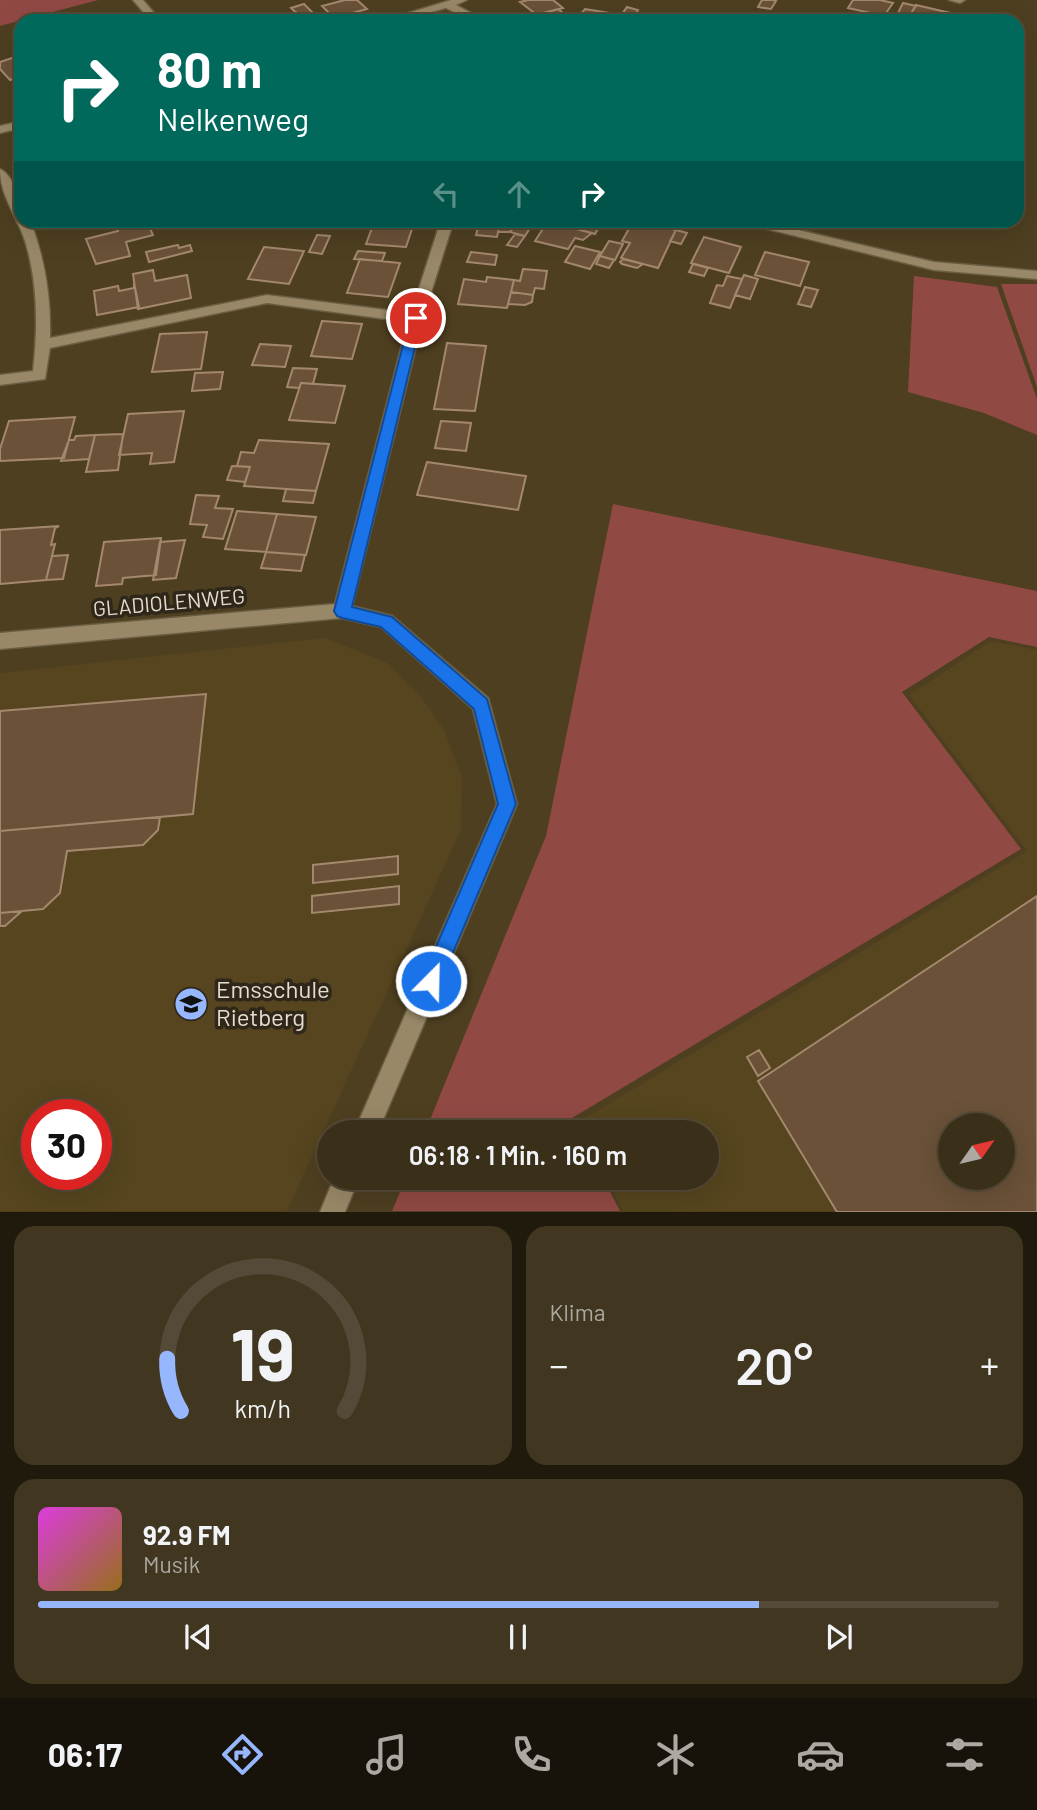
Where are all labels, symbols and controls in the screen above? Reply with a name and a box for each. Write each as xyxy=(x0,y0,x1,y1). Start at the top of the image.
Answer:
text: 80 m xyxy=(157,39,262,98)
icon: right xyxy=(42,42,133,133)
text: Nelkenweg xyxy=(157,99,309,137)
icon: left xyxy=(427,175,465,213)
icon: ahead xyxy=(500,175,538,213)
icon: right xyxy=(573,175,611,213)
pin xyxy=(386,288,446,348)
icon: arrive xyxy=(397,299,435,337)
street label: GLADIOLENWEG xyxy=(92,582,246,621)
position arrow xyxy=(394,944,468,1018)
place label: Emsschule Rietberg xyxy=(216,974,330,1031)
school or university icon: Emsschule Rietberg xyxy=(172,985,210,1023)
speed limit sign: 30 xyxy=(21,1099,112,1190)
north arrow xyxy=(938,1113,1015,1190)
map controls xyxy=(938,1113,1015,1190)
text: 06:18 · 1 Min. · 160 m xyxy=(409,1139,627,1170)
text: Klima xyxy=(550,1298,605,1326)
text: 19 xyxy=(231,1309,295,1397)
text: 20° xyxy=(735,1333,813,1395)
text: − xyxy=(550,1341,569,1387)
text: + xyxy=(980,1341,999,1387)
text: km/h xyxy=(234,1393,291,1423)
text: 92.9 FM xyxy=(143,1519,231,1550)
text: Musik xyxy=(143,1550,200,1578)
icon: previous xyxy=(179,1618,217,1656)
icon: pause xyxy=(499,1618,537,1656)
icon: next xyxy=(820,1618,858,1656)
icon: directions xyxy=(218,1730,267,1779)
icon: music xyxy=(362,1730,411,1779)
icon: phone xyxy=(507,1730,556,1779)
icon: climate xyxy=(651,1730,700,1779)
icon: car xyxy=(796,1730,845,1779)
icon: filters xyxy=(940,1730,989,1779)
text: 06:17 xyxy=(48,1735,122,1773)

